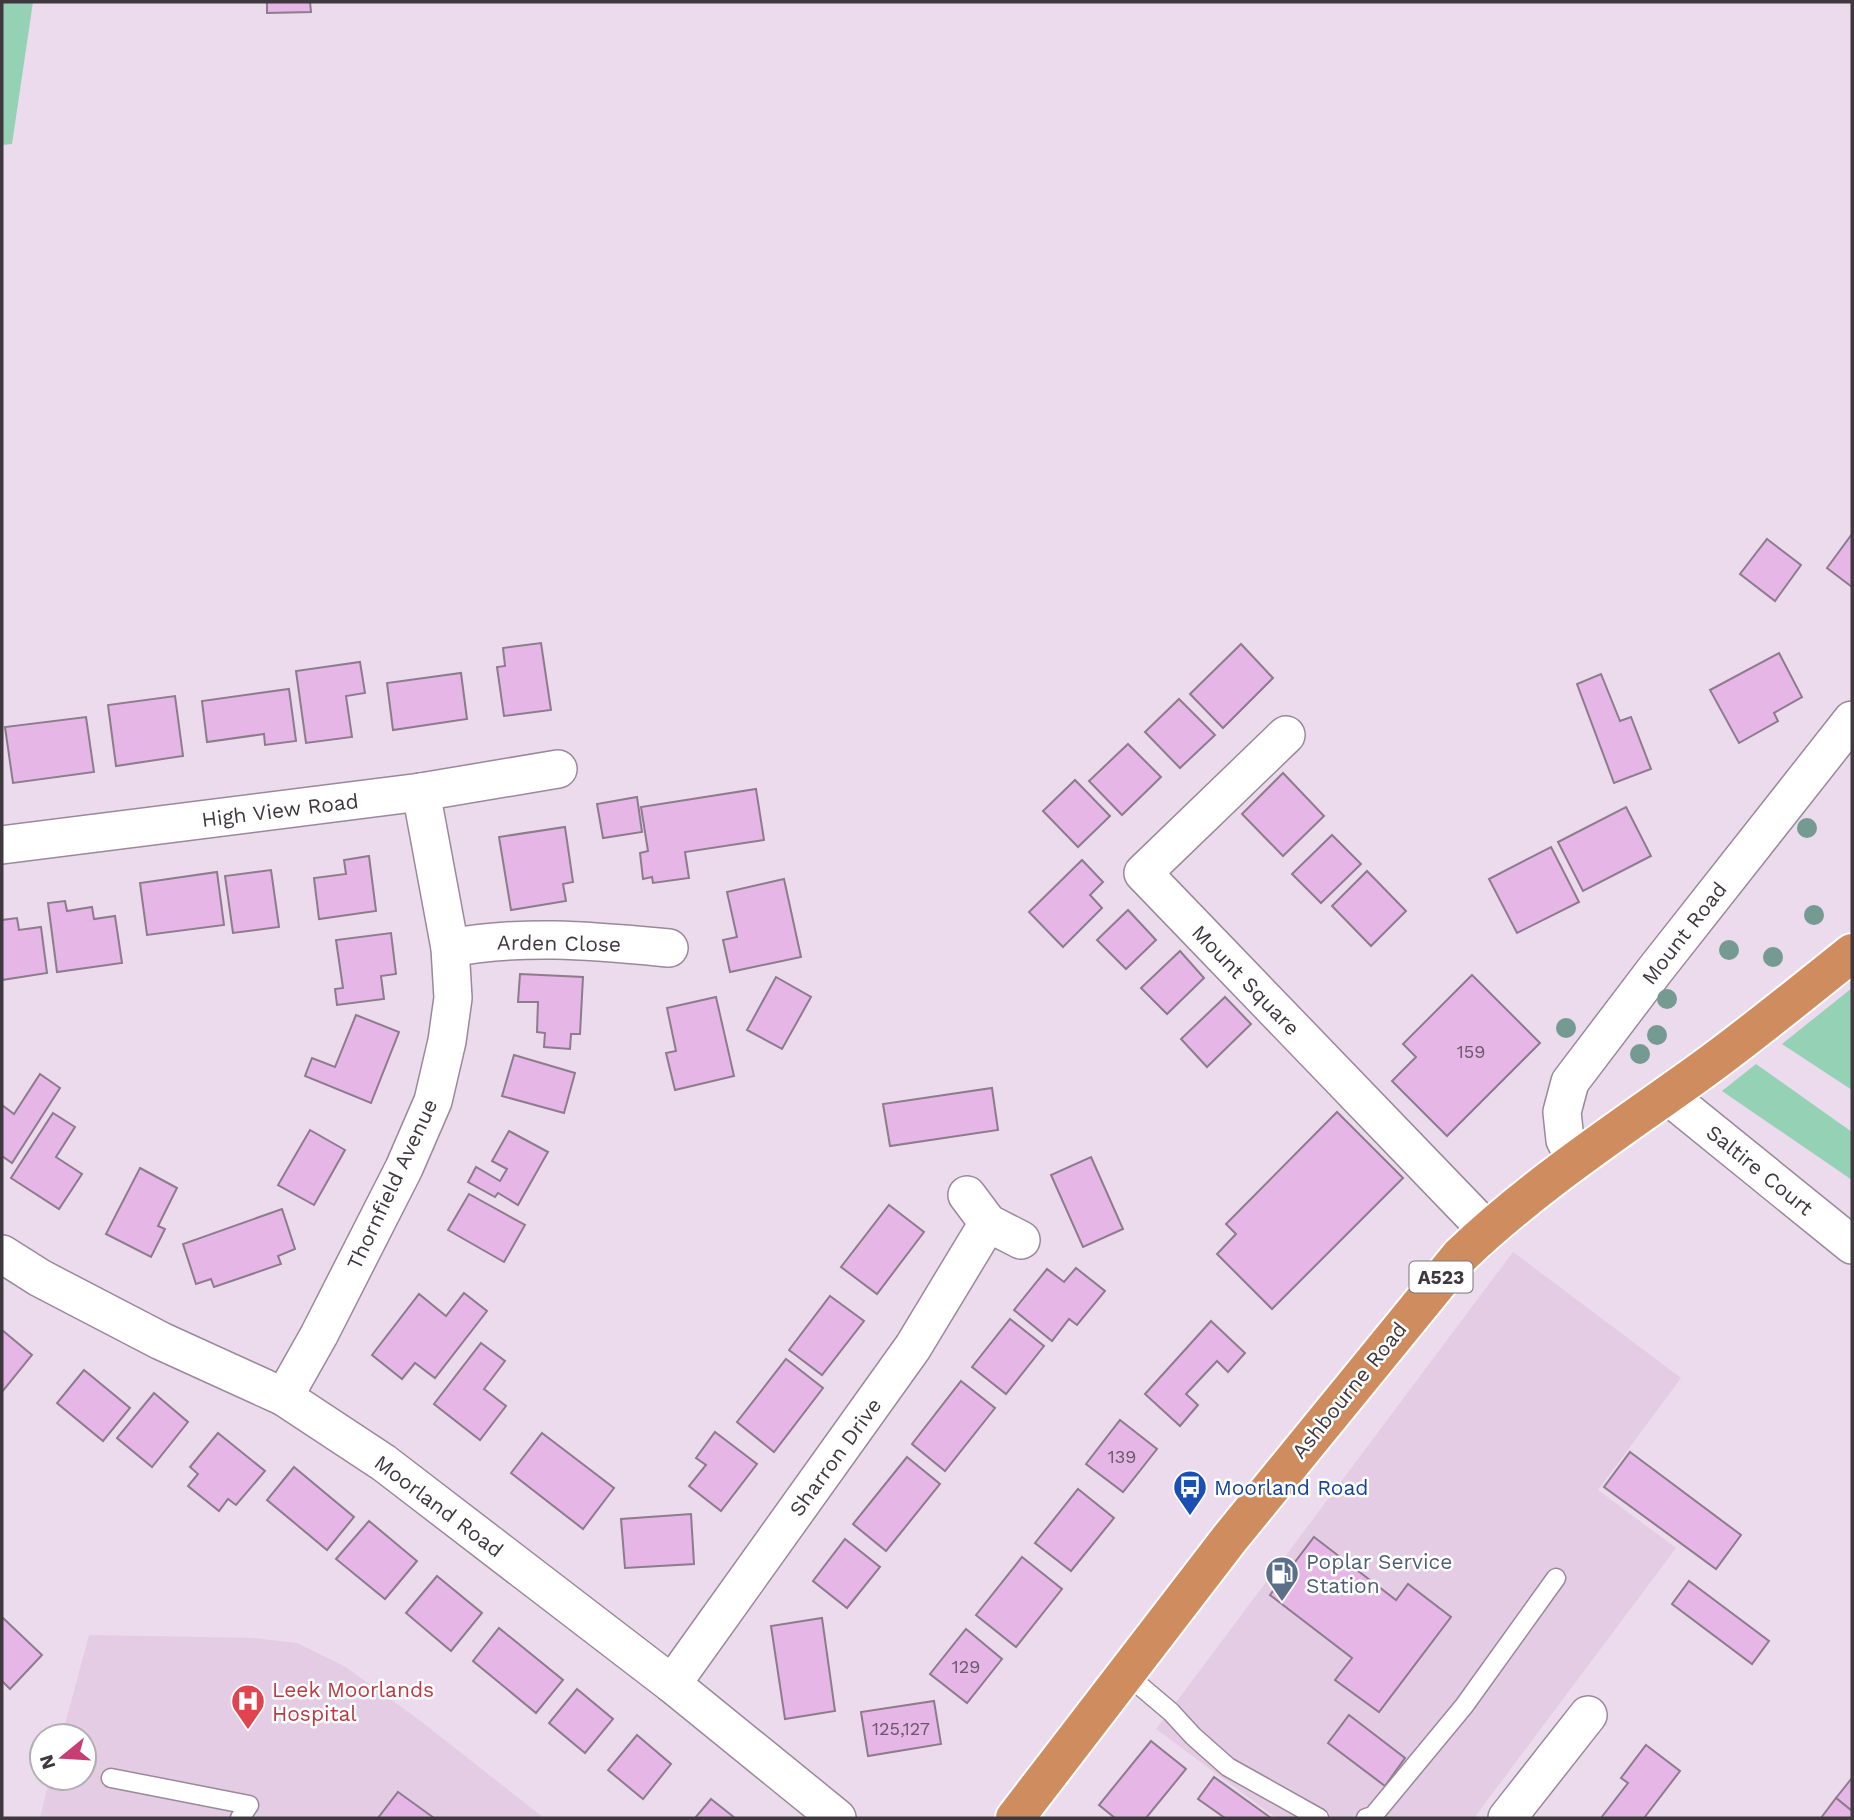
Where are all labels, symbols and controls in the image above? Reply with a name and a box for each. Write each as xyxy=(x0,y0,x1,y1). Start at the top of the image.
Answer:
street label: High View Road xyxy=(200,788,360,832)
street label: Mount Road xyxy=(1636,877,1732,989)
street label: Mount Square xyxy=(1187,920,1305,1040)
street label: Arden Close xyxy=(497,929,621,957)
house number: 159 xyxy=(1457,1041,1485,1062)
street label: Thornfield Avenue xyxy=(341,1095,443,1273)
street label: Saltire Court xyxy=(1702,1119,1818,1221)
road number: A523 xyxy=(1410,1261,1472,1292)
street label: Ashbourne Road xyxy=(1286,1317,1412,1463)
street label: Sharron Drive xyxy=(784,1393,886,1521)
house number: 139 xyxy=(1108,1446,1136,1467)
street label: Moorland Road xyxy=(370,1450,508,1562)
bus stop icon: Moorland Road xyxy=(1171,1468,1209,1517)
place label: Moorland Road xyxy=(1214,1475,1368,1500)
place label: Poplar Service Station xyxy=(1306,1549,1452,1598)
fuel station icon: Poplar Service Station xyxy=(1263,1554,1301,1603)
house number: 129 xyxy=(952,1656,980,1677)
place label: Leek Moorlands Hospital xyxy=(272,1677,434,1726)
hospital icon: Leek Moorlands Hospital xyxy=(229,1682,267,1731)
house number: 125,127 xyxy=(872,1718,930,1739)
north arrow xyxy=(28,1722,98,1792)
text: N xyxy=(34,1752,60,1772)

